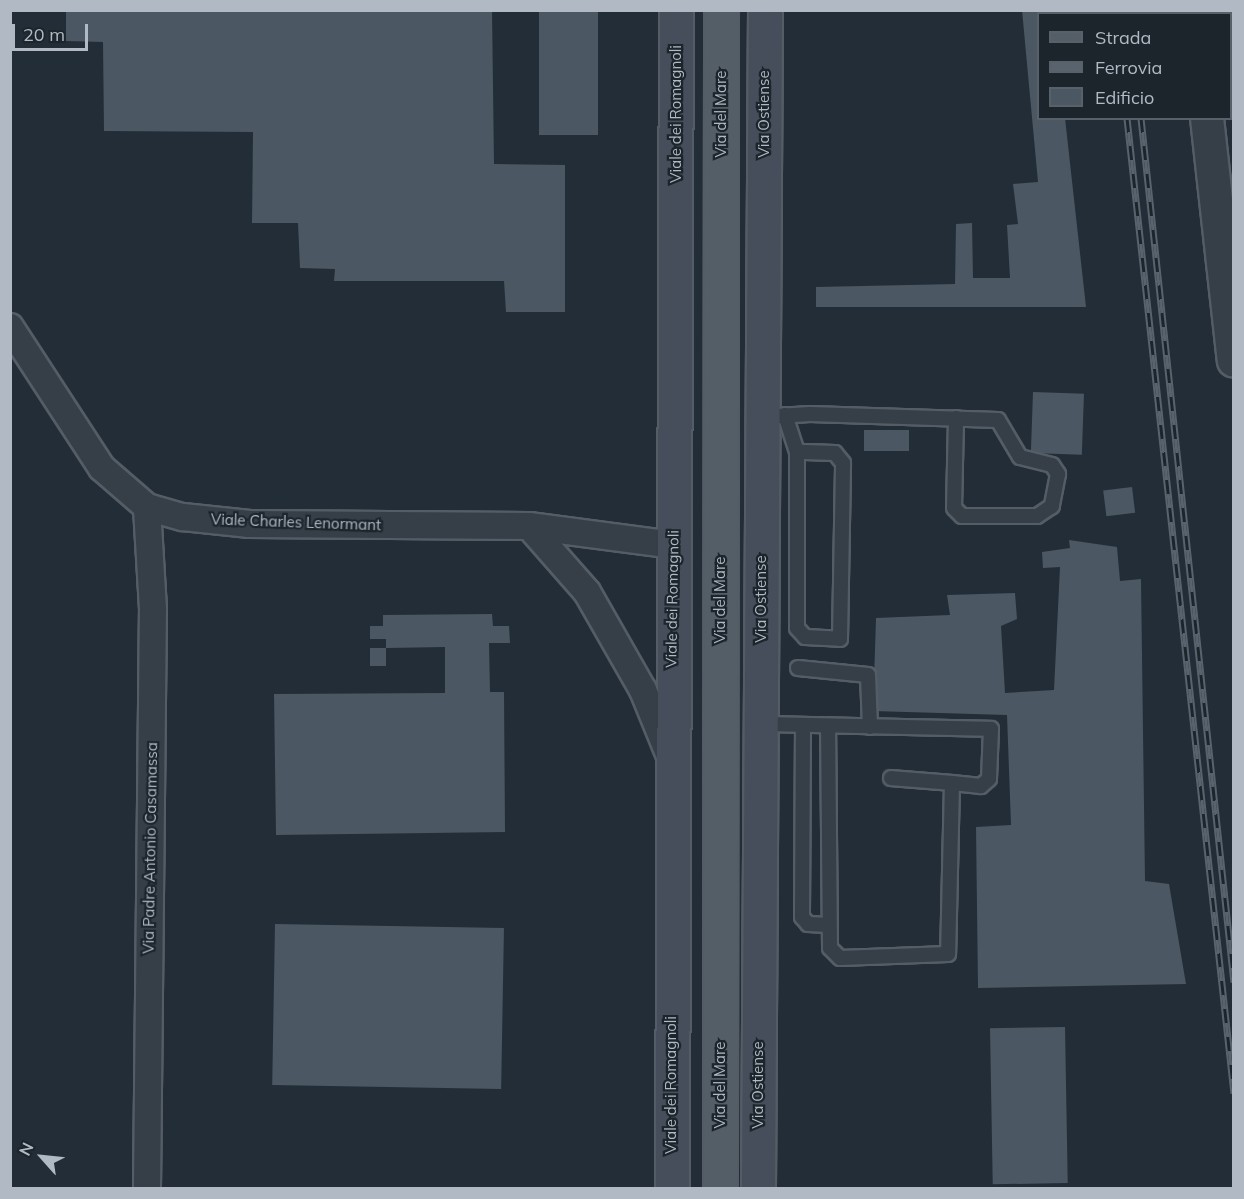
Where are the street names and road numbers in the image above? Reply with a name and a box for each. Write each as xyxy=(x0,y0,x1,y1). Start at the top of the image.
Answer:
street label: Viale dei Romagnoli xyxy=(667,45,685,183)
street label: Via Ostiense xyxy=(755,70,773,158)
street label: Via del Mare xyxy=(712,71,730,157)
street label: Viale Charles Lenormant xyxy=(210,510,382,534)
street label: Viale dei Romagnoli xyxy=(662,530,682,668)
street label: Via Ostiense xyxy=(752,555,770,643)
street label: Via del Mare xyxy=(711,557,729,643)
street label: Via Padre Antonio Casamassa xyxy=(139,742,161,954)
street label: Viale dei Romagnoli xyxy=(662,1016,680,1154)
street label: Via Ostiense xyxy=(749,1041,767,1129)
street label: Via del Mare xyxy=(711,1042,729,1128)

